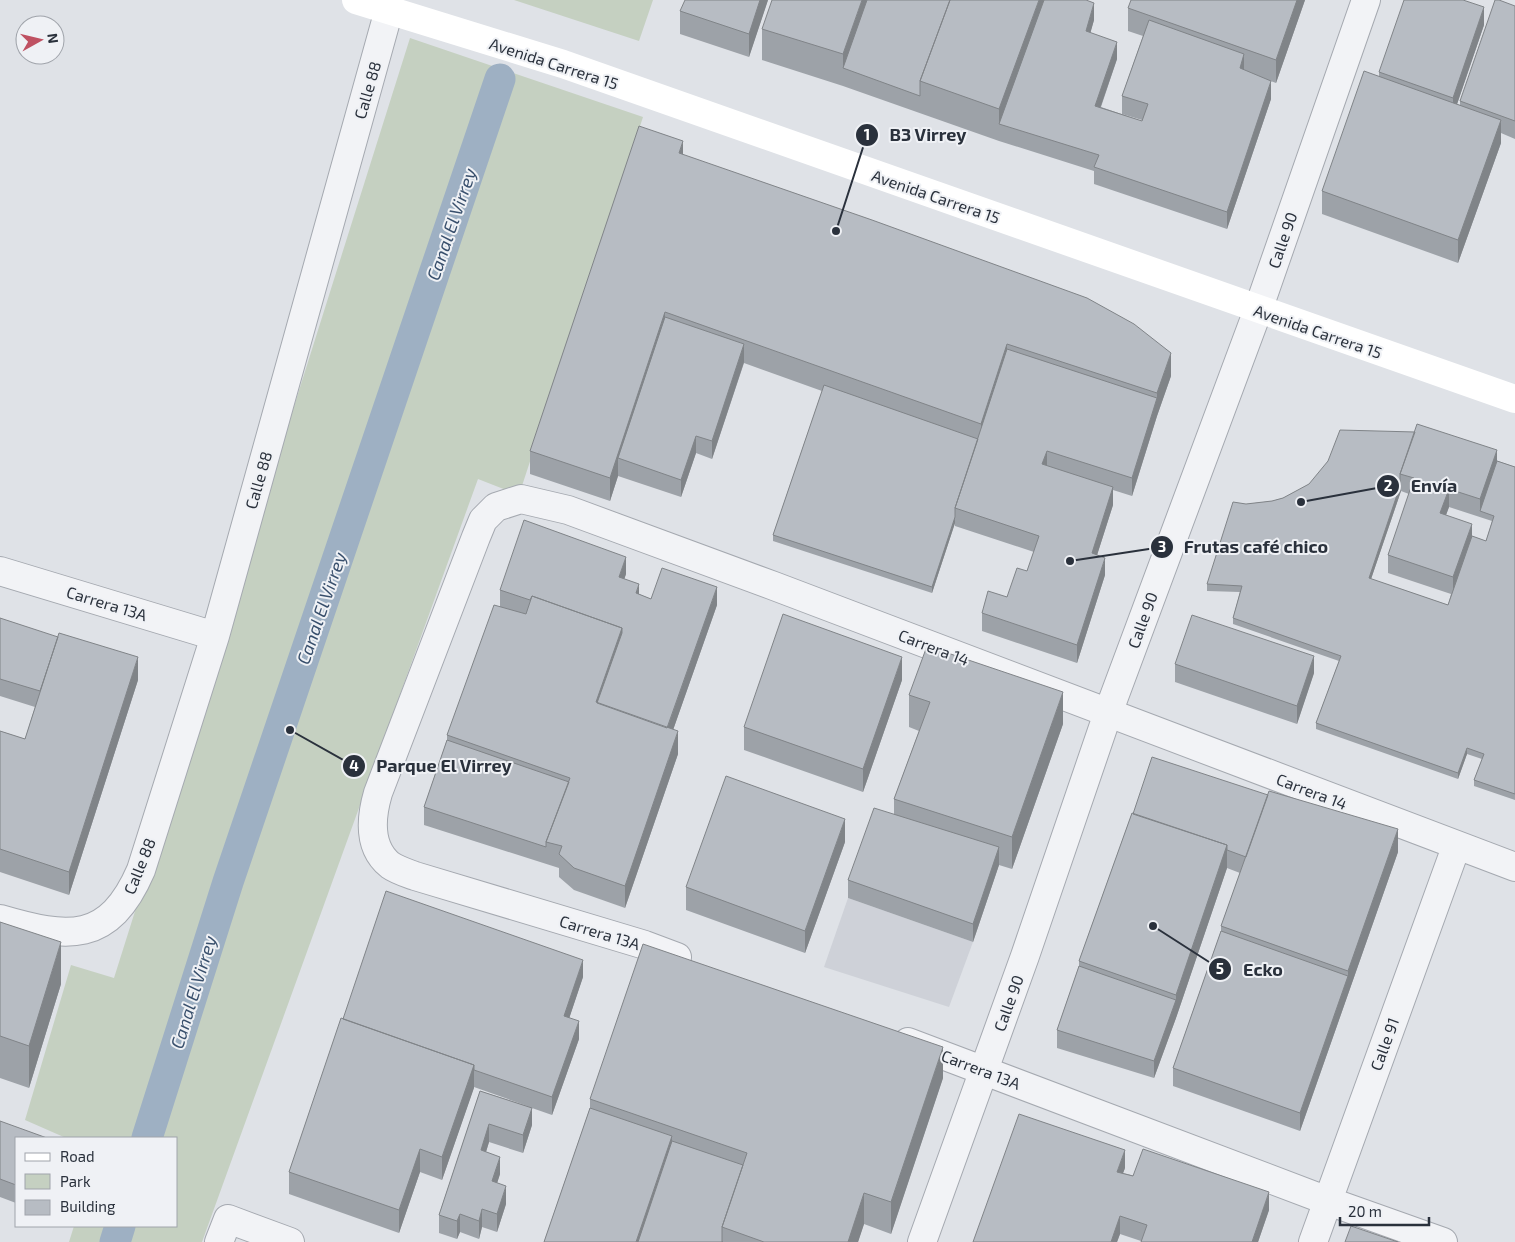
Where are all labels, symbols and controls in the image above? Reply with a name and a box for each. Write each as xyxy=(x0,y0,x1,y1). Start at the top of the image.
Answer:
north arrow xyxy=(15,15,65,65)
text: N xyxy=(44,32,62,44)
street label: Avenida Carrera 15 xyxy=(487,33,621,93)
street label: Calle 88 xyxy=(350,59,384,121)
callout: B3 Virrey xyxy=(854,118,977,151)
text: B3 Virrey xyxy=(889,123,967,145)
text: 1 xyxy=(864,125,870,143)
water label: Canal El Virrey xyxy=(422,165,481,283)
street label: Avenida Carrera 15 xyxy=(869,165,1003,227)
street label: Calle 90 xyxy=(1264,209,1300,271)
street label: Avenida Carrera 15 xyxy=(1251,300,1385,362)
street label: Calle 88 xyxy=(241,449,275,511)
callout: Envía xyxy=(1375,470,1467,503)
text: Envía xyxy=(1411,474,1457,496)
text: 2 xyxy=(1384,476,1393,494)
callout: Frutas café chico xyxy=(1149,530,1338,563)
text: Frutas café chico xyxy=(1184,535,1328,557)
text: 3 xyxy=(1158,537,1166,555)
water label: Canal El Virrey xyxy=(292,549,351,667)
street label: Carrera 13A xyxy=(64,582,150,624)
street label: Calle 90 xyxy=(1123,589,1161,651)
street label: Carrera 14 xyxy=(896,625,972,669)
callout: Parque El Virrey xyxy=(341,749,523,782)
text: Parque El Virrey xyxy=(376,754,513,776)
text: 4 xyxy=(349,756,359,774)
street label: Carrera 14 xyxy=(1274,769,1350,813)
street label: Calle 88 xyxy=(119,835,159,897)
street label: Carrera 13A xyxy=(557,911,643,953)
water label: Canal El Virrey xyxy=(165,932,221,1051)
callout: Ecko xyxy=(1208,953,1292,986)
text: Ecko xyxy=(1243,958,1283,980)
text: 5 xyxy=(1216,959,1224,977)
street label: Calle 90 xyxy=(989,972,1027,1034)
street label: Calle 91 xyxy=(1366,1015,1402,1073)
street label: Carrera 13A xyxy=(939,1045,1023,1093)
legend xyxy=(15,1137,178,1227)
text: Road xyxy=(60,1147,95,1165)
text: Park xyxy=(60,1172,91,1190)
scale bar xyxy=(1340,1194,1429,1226)
text: Building xyxy=(60,1197,116,1215)
text: 20 m xyxy=(1348,1202,1382,1220)

